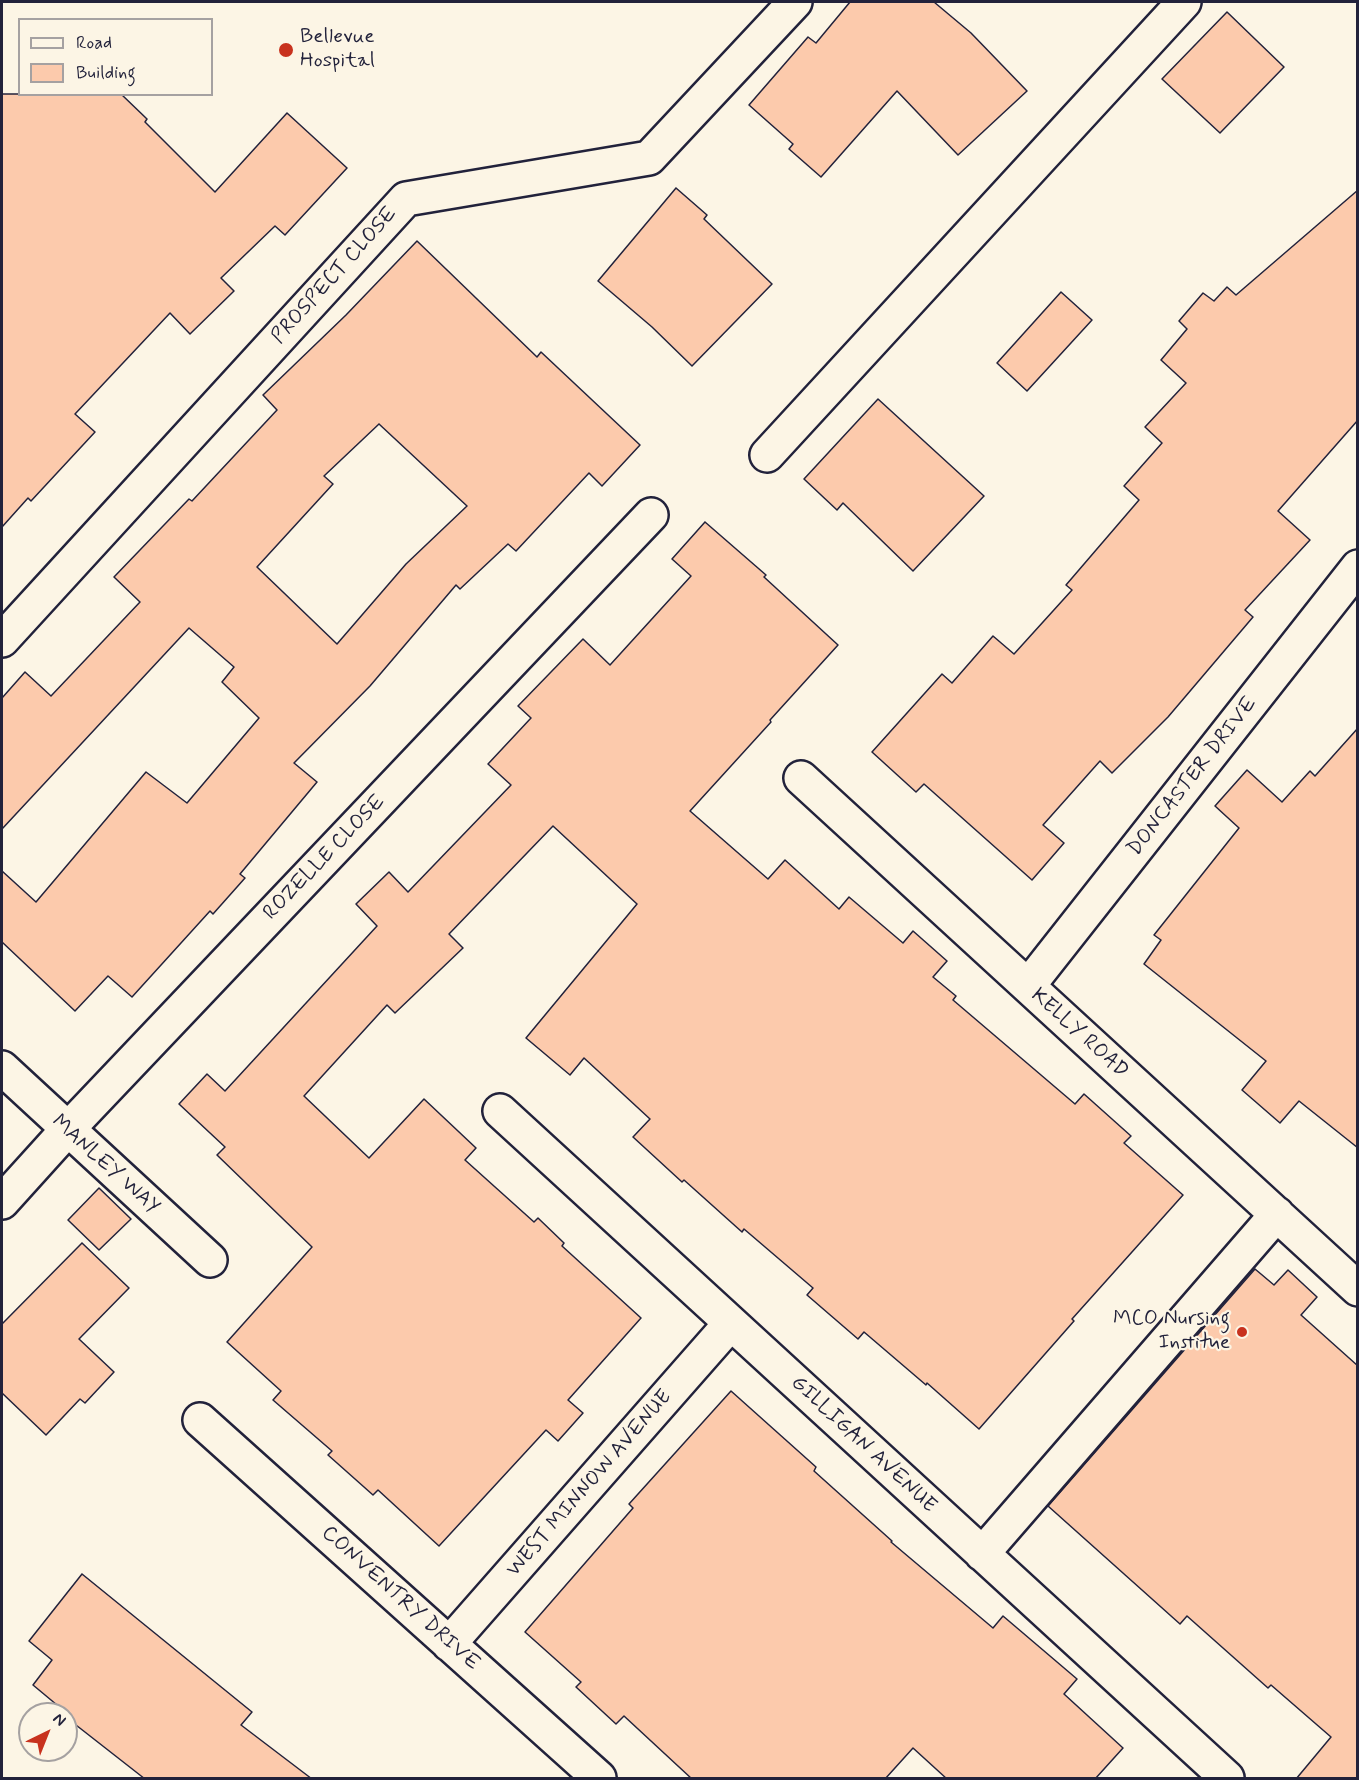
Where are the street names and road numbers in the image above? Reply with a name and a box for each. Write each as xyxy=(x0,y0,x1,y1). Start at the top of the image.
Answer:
street label: PROSPECT CLOSE xyxy=(267,202,403,350)
street label: DONCASTER DRIVE xyxy=(1123,692,1263,862)
street label: ROZELLE CLOSE xyxy=(259,790,391,926)
street label: KELLY ROAD xyxy=(1025,984,1133,1084)
street label: MANLEY WAY xyxy=(46,1110,164,1220)
street label: GILLIGAN AVENUE xyxy=(785,1371,941,1519)
street label: WEST MINNOW AVENUE xyxy=(502,1385,678,1583)
street label: CONVENTRY DRIVE xyxy=(316,1521,484,1677)

